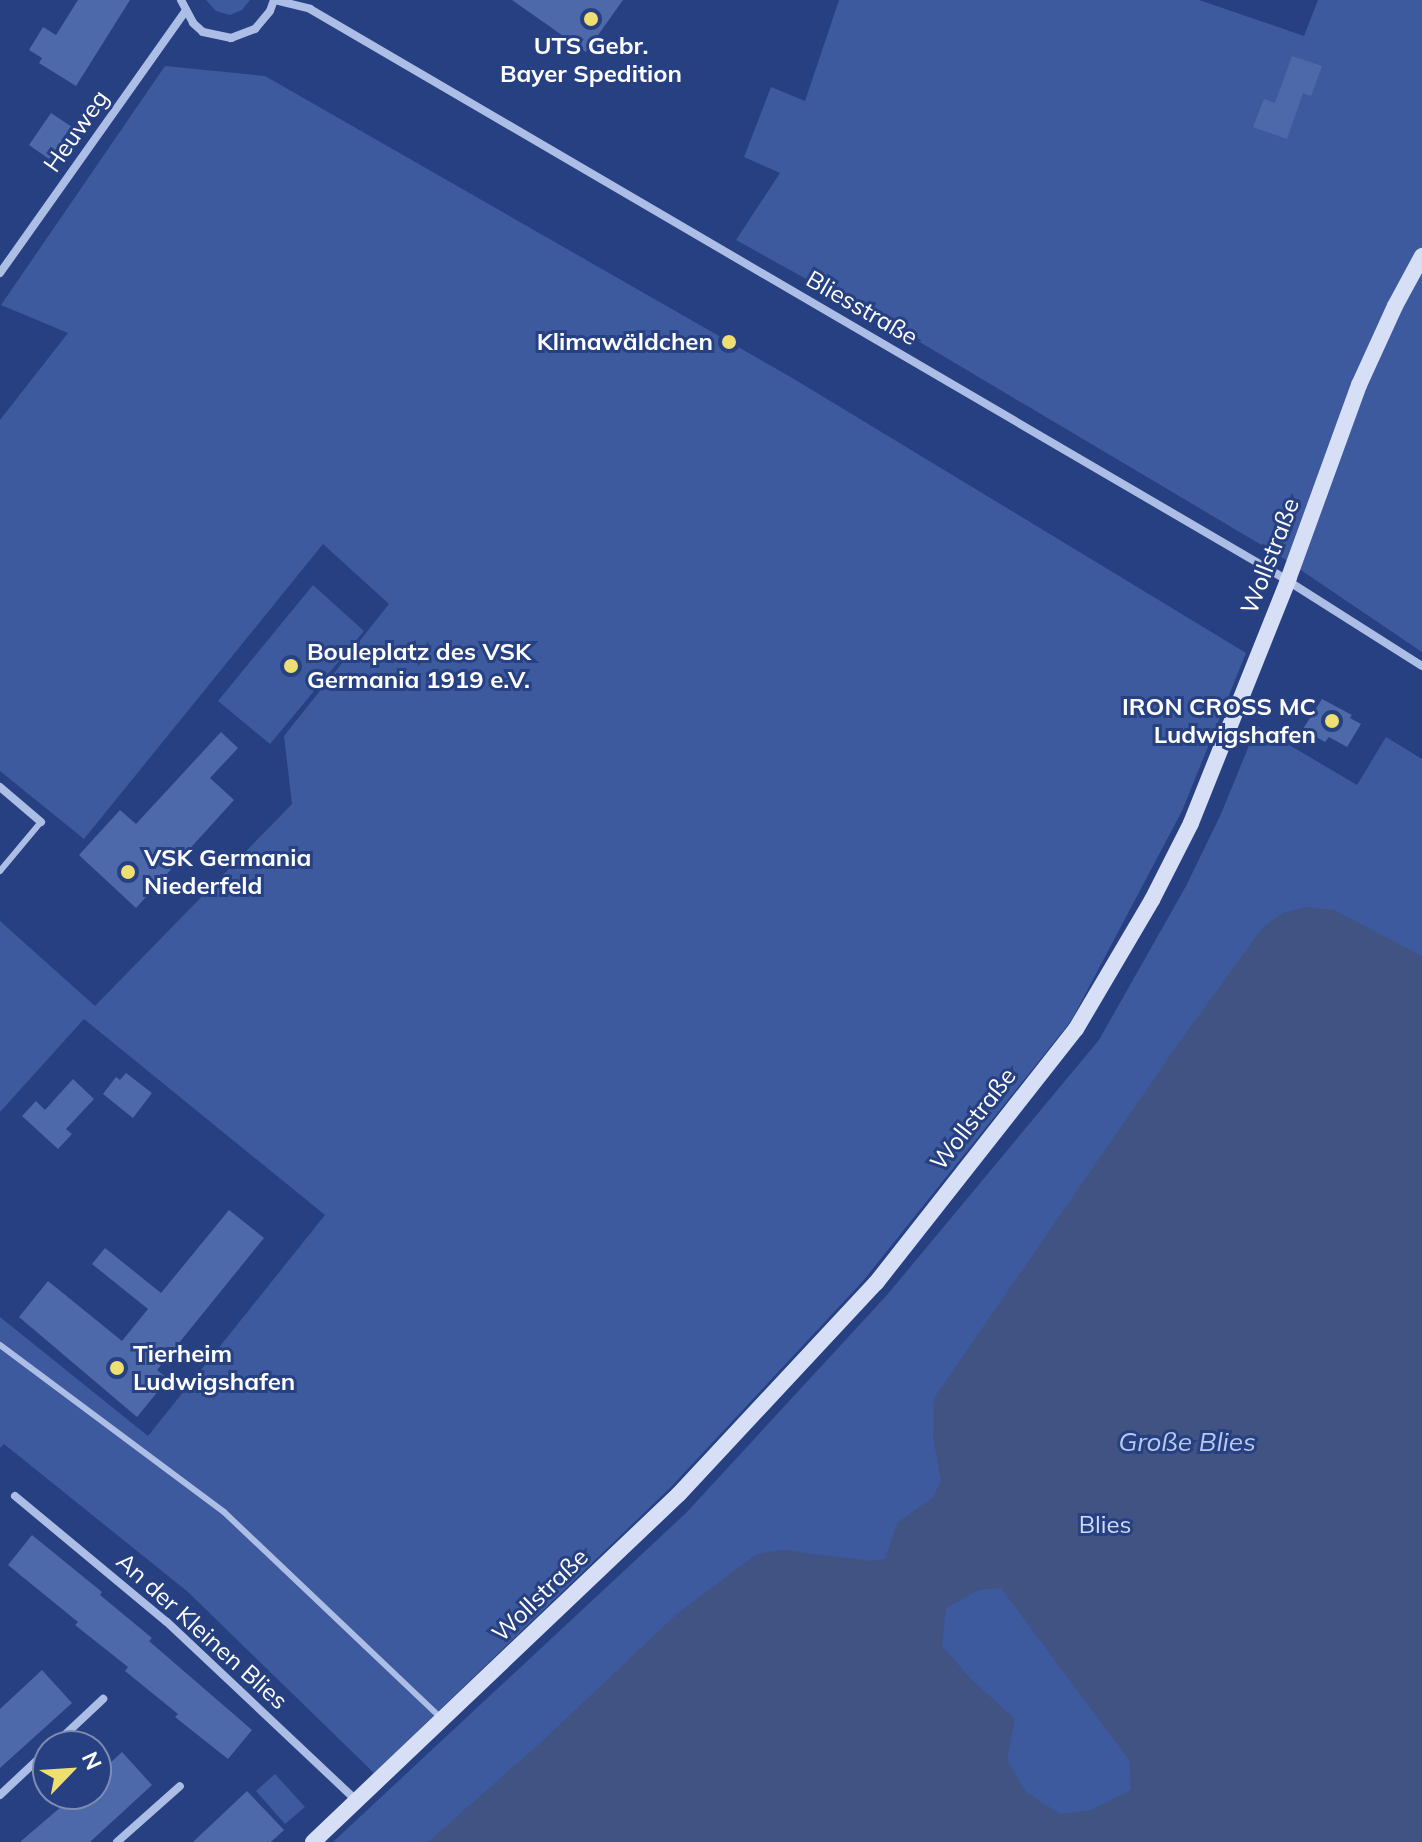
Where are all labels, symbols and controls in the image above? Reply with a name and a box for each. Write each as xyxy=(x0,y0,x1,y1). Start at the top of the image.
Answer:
marker: UTS Gebr. Bayer Spedition xyxy=(582,10,600,28)
place label: UTS Gebr. Bayer Spedition xyxy=(500,32,682,88)
street label: Heuweg xyxy=(37,84,115,178)
street label: Bliesstraße xyxy=(801,264,923,352)
place label: Klimawäldchen xyxy=(537,328,713,356)
marker: Klimawäldchen xyxy=(720,333,738,351)
street label: Wollstraße xyxy=(1235,494,1305,618)
place label: Bouleplatz des VSK Germania 1919 e.V. xyxy=(307,638,531,694)
marker: Bouleplatz des VSK Germania 1919 e.V. xyxy=(282,657,300,675)
place label: IRON CROSS MC Ludwigshafen xyxy=(1122,693,1316,749)
marker: IRON CROSS MC Ludwigshafen xyxy=(1323,712,1341,730)
place label: VSK Germania Niederfeld xyxy=(144,844,311,900)
marker: VSK Germania Niederfeld xyxy=(119,863,137,881)
street label: Wollstraße xyxy=(924,1062,1022,1176)
place label: Tierheim Ludwigshafen xyxy=(133,1340,295,1396)
marker: Tierheim Ludwigshafen xyxy=(108,1359,126,1377)
water label: Große Blies xyxy=(1118,1426,1256,1458)
park label: Blies xyxy=(1079,1511,1131,1539)
street label: Wollstraße xyxy=(486,1542,594,1648)
street label: An der Kleinen Blies xyxy=(111,1547,293,1715)
north arrow xyxy=(32,1730,112,1810)
text: N xyxy=(76,1747,108,1774)

